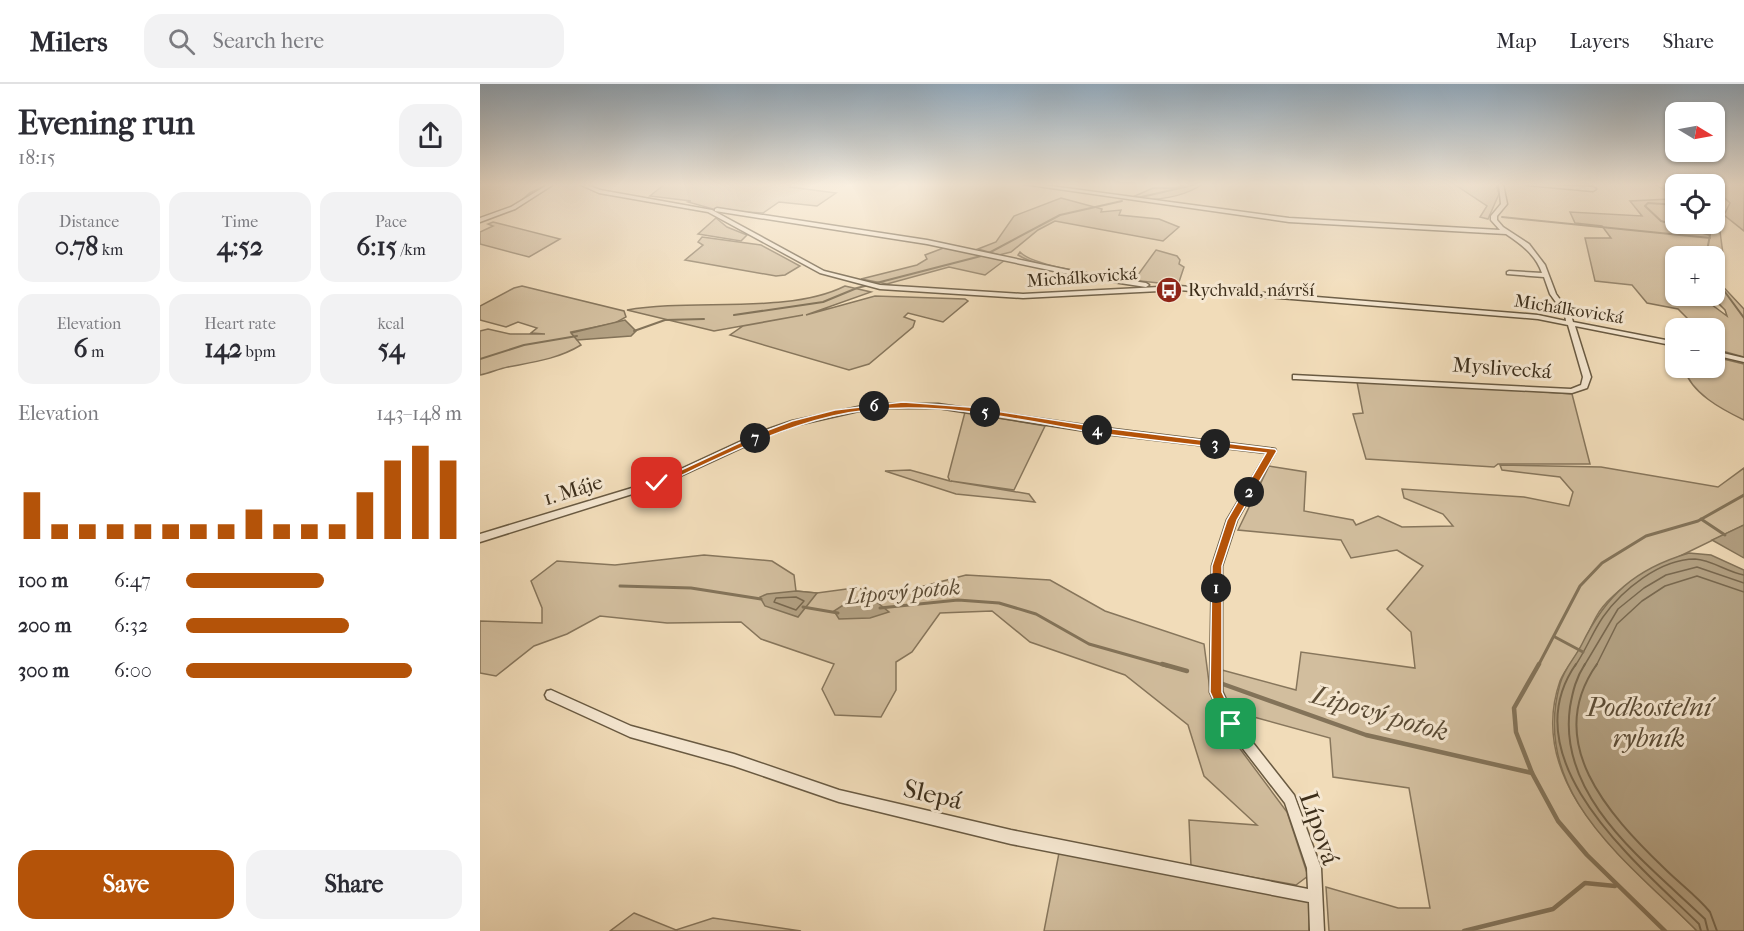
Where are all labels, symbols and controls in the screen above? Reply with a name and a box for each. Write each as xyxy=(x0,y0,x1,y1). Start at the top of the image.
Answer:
search box xyxy=(144,14,564,68)
text: Milers xyxy=(30,25,108,58)
icon: search xyxy=(165,25,198,58)
text: Search here xyxy=(213,28,324,54)
text: Map xyxy=(1496,29,1537,53)
text: Layers xyxy=(1570,29,1629,53)
text: Share xyxy=(1662,29,1714,53)
north arrow xyxy=(1665,102,1725,162)
map controls xyxy=(1665,102,1725,378)
text: Evening run xyxy=(18,104,195,143)
button: share xyxy=(399,104,462,167)
text: 18:15 xyxy=(18,146,56,169)
button: locate xyxy=(1665,174,1725,234)
text: Distance xyxy=(59,212,119,231)
text: Time xyxy=(222,212,258,231)
text: Pace xyxy=(375,212,407,231)
text: 0.78 xyxy=(55,231,98,262)
text: 4:52 xyxy=(217,231,263,262)
text: 6:15 xyxy=(356,231,397,262)
text: km xyxy=(98,240,123,259)
text: /km xyxy=(397,240,426,259)
button: + xyxy=(1665,246,1725,306)
street label: Michálkovická xyxy=(1026,263,1138,292)
bus stop icon: Rychvald, návrší xyxy=(1154,275,1184,305)
place label: Rychvald, návrší xyxy=(1188,280,1315,301)
street label: Michálkovická xyxy=(1513,290,1626,329)
text: Elevation xyxy=(57,314,121,333)
text: Heart rate xyxy=(204,314,276,333)
text: kcal xyxy=(378,314,404,333)
button: − xyxy=(1665,318,1725,378)
text: 6 xyxy=(74,333,88,364)
text: 142 xyxy=(204,333,242,364)
text: 54 xyxy=(378,333,404,364)
text: m xyxy=(88,342,104,361)
text: bpm xyxy=(242,342,276,361)
street label: Myslivecká xyxy=(1452,353,1553,383)
pin: 6 xyxy=(859,391,889,421)
text: 6 xyxy=(870,396,878,415)
pin: 5 xyxy=(970,397,1000,427)
text: Elevation xyxy=(18,402,99,425)
text: 143–148 m xyxy=(376,402,462,425)
text: 5 xyxy=(982,402,988,421)
pin: 4 xyxy=(1082,415,1112,445)
text: 4 xyxy=(1092,420,1102,439)
pin: 7 xyxy=(740,423,770,453)
text: 7 xyxy=(751,428,759,447)
pin: 3 xyxy=(1200,429,1230,459)
text: 3 xyxy=(1212,434,1218,453)
pin xyxy=(631,457,682,508)
icon: check xyxy=(640,466,673,499)
street label: 1. Máje xyxy=(540,470,606,510)
pin: 2 xyxy=(1234,477,1264,507)
text: 2 xyxy=(1245,482,1253,501)
text: 100 m xyxy=(18,569,68,592)
text: 6:47 xyxy=(114,569,151,592)
pin: 1 xyxy=(1201,573,1231,603)
water label: Lipový potok xyxy=(843,574,961,610)
text: 1 xyxy=(1213,578,1219,597)
text: 200 m xyxy=(18,614,71,637)
text: 6:32 xyxy=(114,614,148,637)
text: 300 m xyxy=(18,659,69,682)
text: 6:00 xyxy=(114,659,152,682)
water label: Lipový potok xyxy=(1306,678,1452,748)
water label: Podkostelní rybník xyxy=(1586,691,1717,754)
pin xyxy=(1205,698,1256,749)
icon: arrive xyxy=(1214,707,1247,740)
street label: Slepá xyxy=(900,773,966,816)
street label: Lípová xyxy=(1293,788,1347,870)
button: Save xyxy=(18,850,234,919)
button: Share xyxy=(246,850,462,919)

